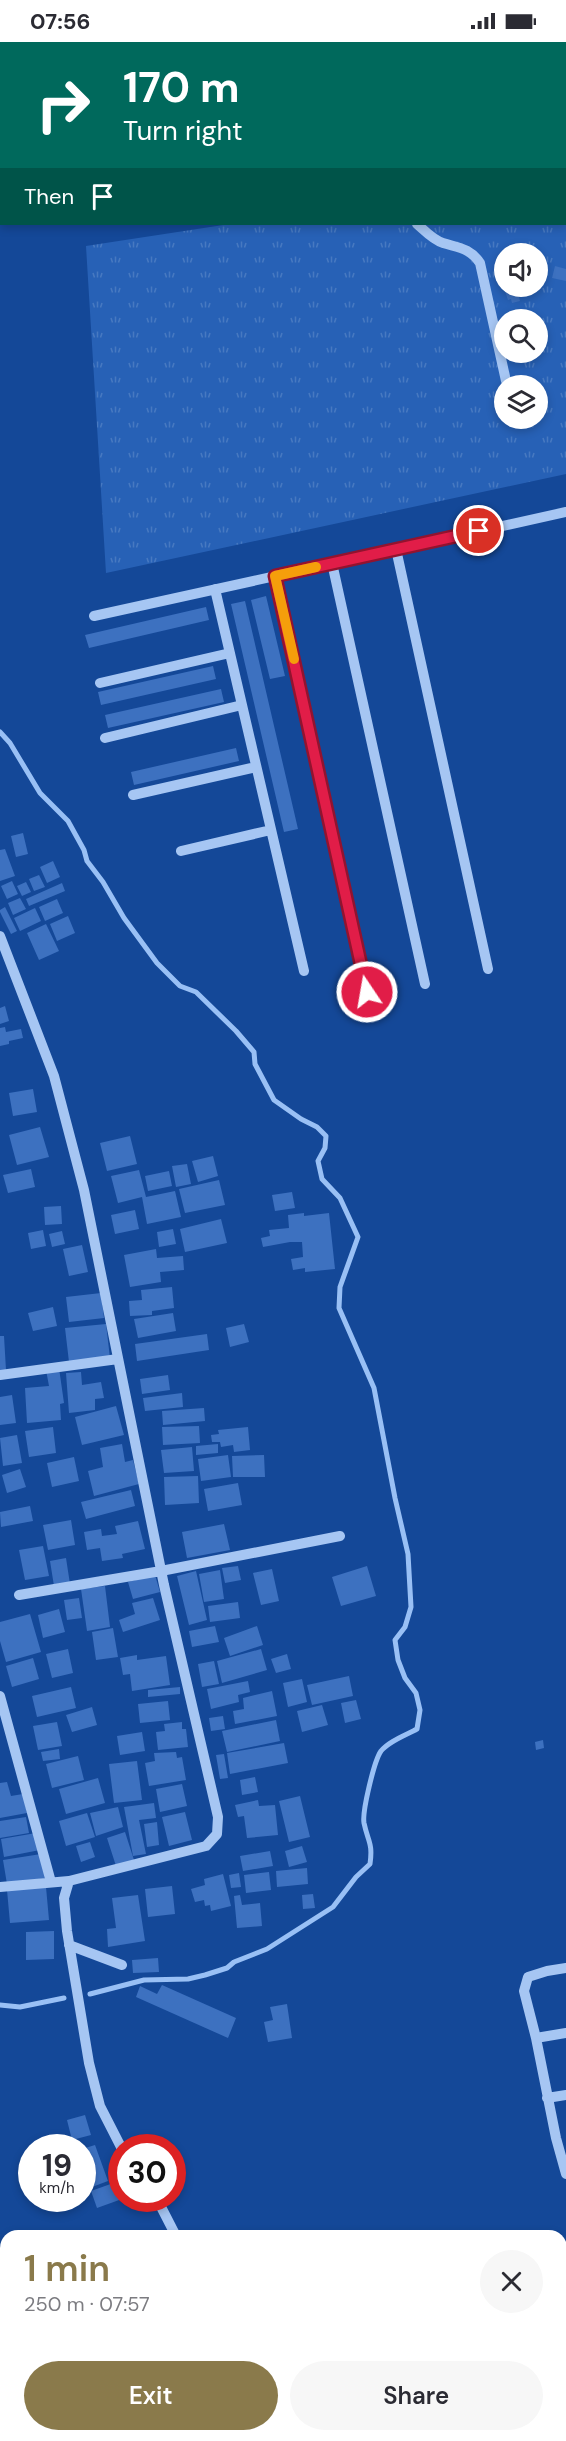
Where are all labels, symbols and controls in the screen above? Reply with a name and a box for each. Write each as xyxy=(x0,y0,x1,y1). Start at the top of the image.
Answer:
text: 07:56 xyxy=(30,7,90,36)
text: 170 m xyxy=(123,60,240,115)
icon: right xyxy=(24,66,102,144)
text: Turn right xyxy=(123,113,243,148)
icon: arrive xyxy=(86,180,119,213)
text: Then xyxy=(24,182,74,211)
map controls xyxy=(494,243,548,429)
button: sound xyxy=(494,243,548,297)
button: search xyxy=(494,309,548,363)
button: layers xyxy=(494,375,548,429)
pin xyxy=(453,505,504,556)
icon: arrive xyxy=(462,514,495,547)
position arrow xyxy=(335,960,399,1024)
speed limit sign: 30 xyxy=(108,2134,186,2212)
text: 19 xyxy=(42,2146,72,2185)
text: km/h xyxy=(39,2178,75,2198)
text: 1 min xyxy=(24,2245,110,2292)
button: close xyxy=(480,2250,543,2313)
text: 250 m · 07:57 xyxy=(24,2291,150,2317)
button: Exit xyxy=(24,2361,278,2430)
button: Share xyxy=(290,2361,543,2430)

